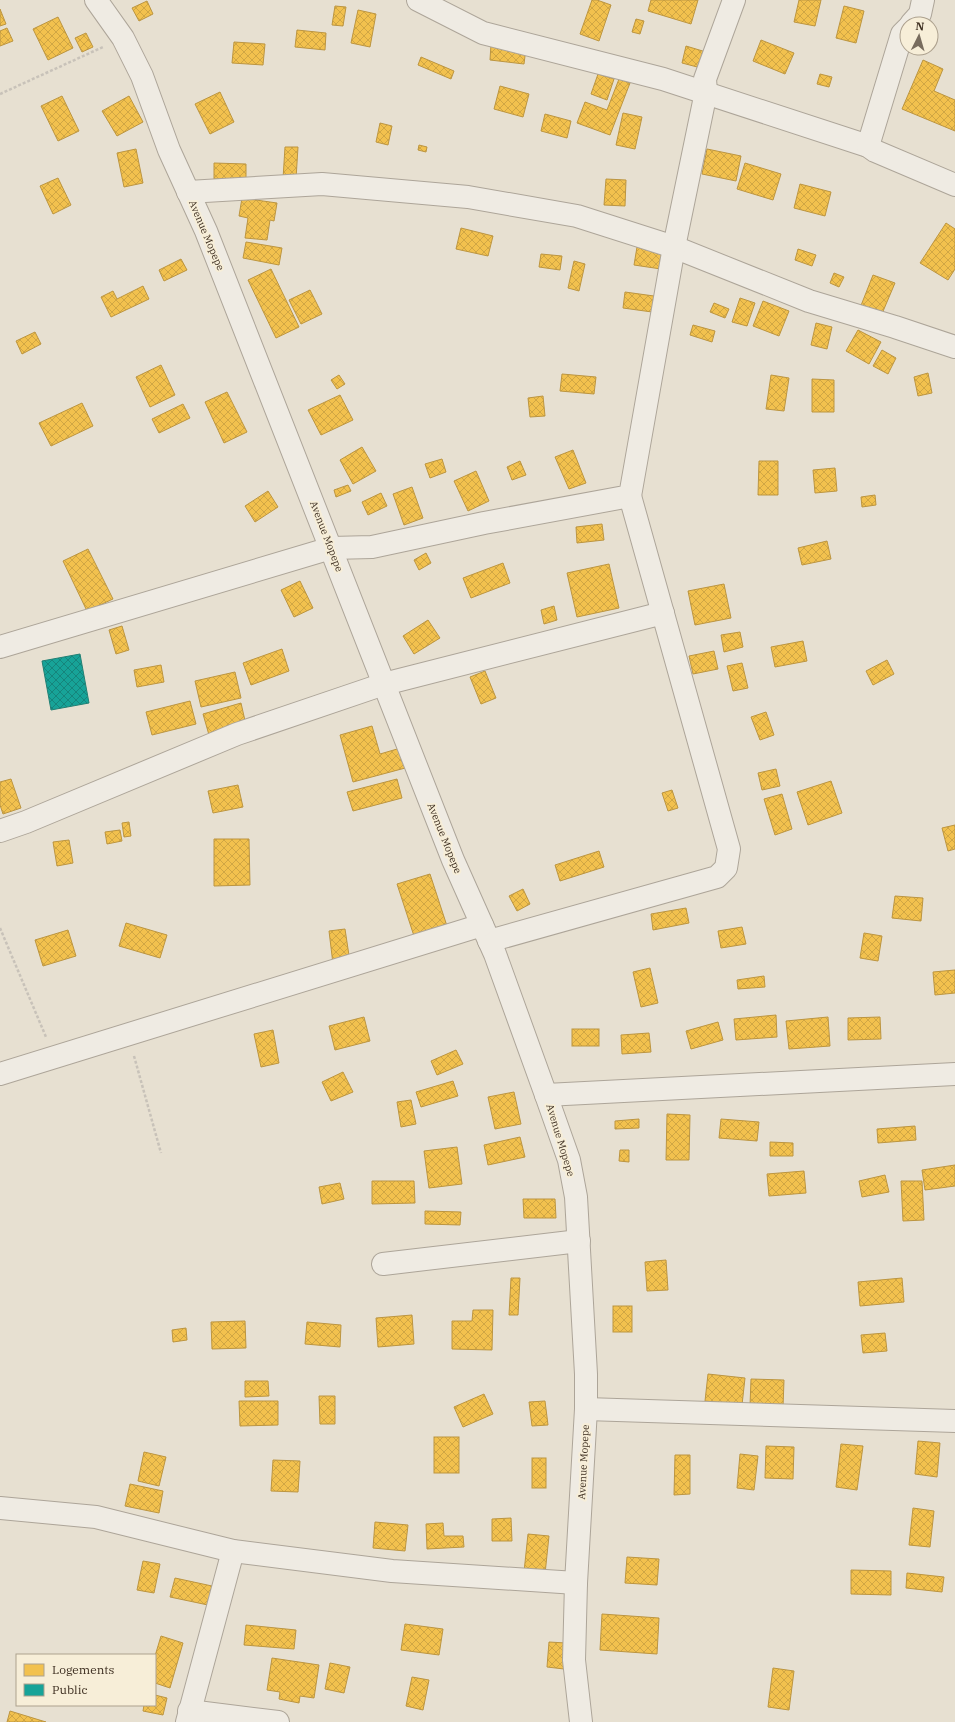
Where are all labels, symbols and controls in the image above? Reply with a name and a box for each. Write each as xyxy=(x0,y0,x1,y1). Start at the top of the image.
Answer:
north arrow xyxy=(899,16,939,56)
text: N xyxy=(915,19,925,33)
street label: Avenue Mopepe xyxy=(186,198,227,272)
street label: Avenue Mopepe xyxy=(307,499,346,574)
street label: Avenue Mopepe xyxy=(424,801,465,875)
street label: Avenue Mopepe xyxy=(543,1102,578,1178)
street label: Avenue Mopepe xyxy=(575,1424,592,1500)
legend xyxy=(16,1654,156,1706)
text: Logements xyxy=(52,1662,115,1677)
text: Public xyxy=(52,1682,88,1697)

